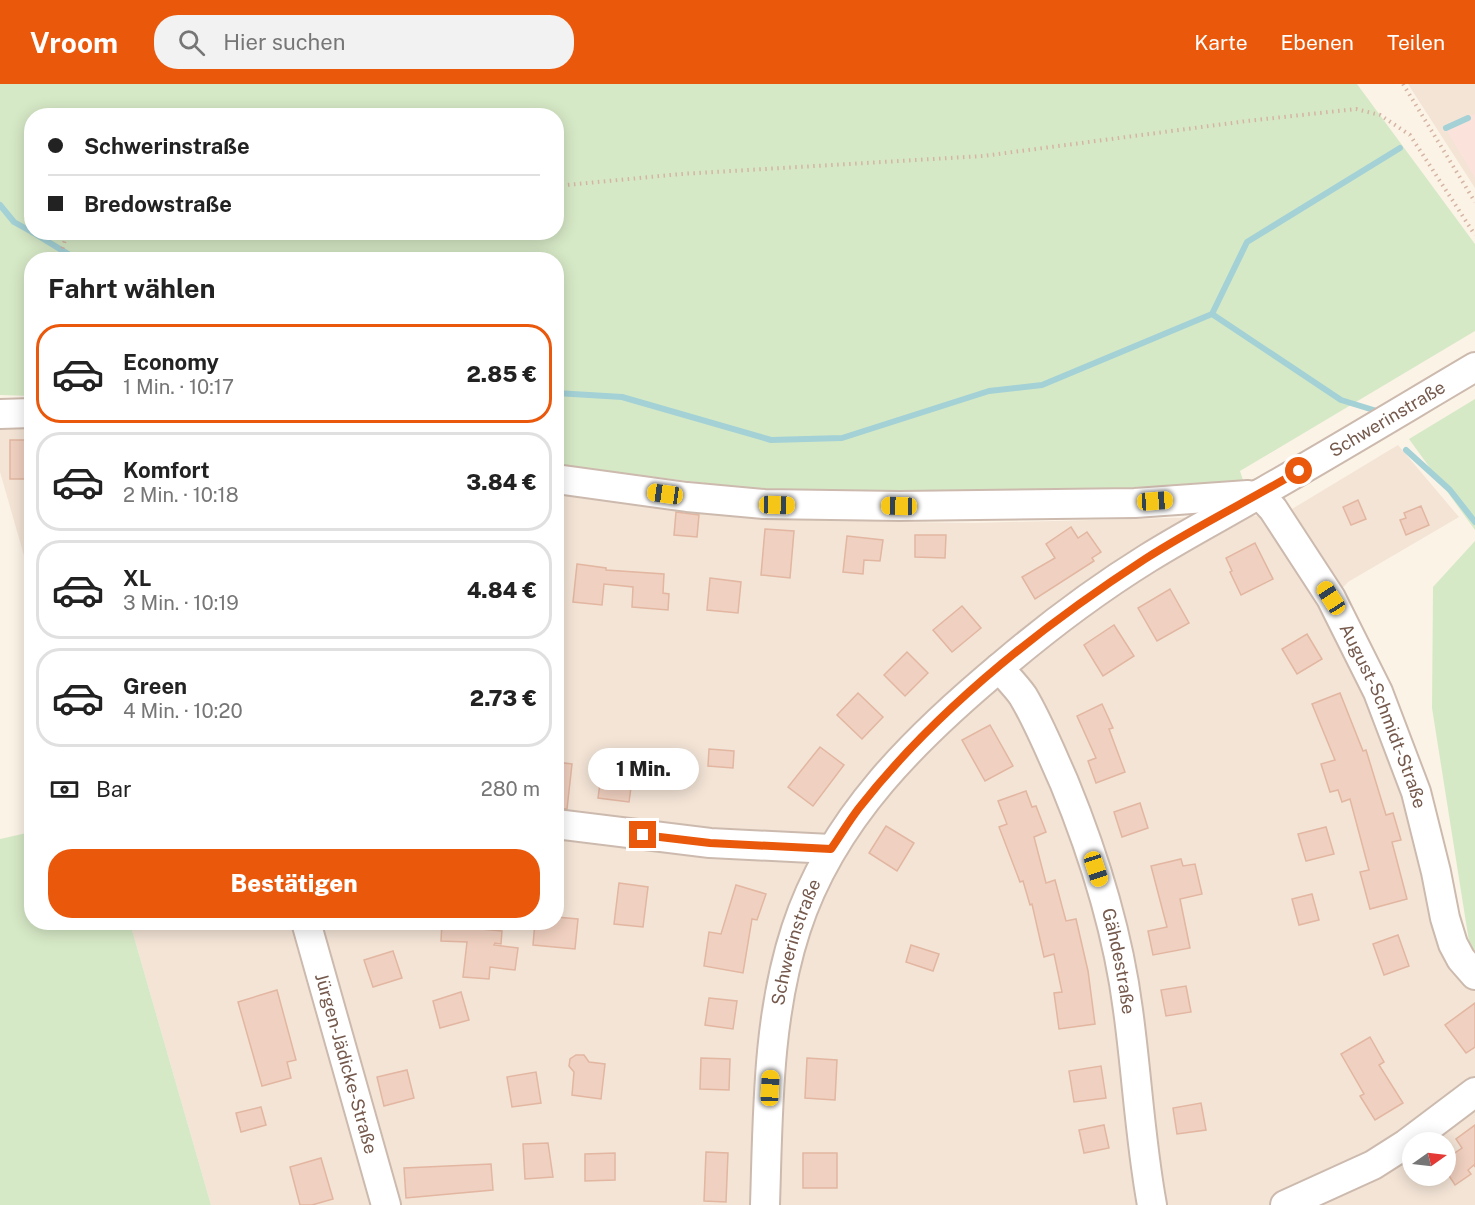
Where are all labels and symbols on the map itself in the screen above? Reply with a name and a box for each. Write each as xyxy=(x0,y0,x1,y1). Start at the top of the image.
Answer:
street label: Schwerinstraße xyxy=(1325,376,1449,461)
route start xyxy=(1285,457,1312,484)
car xyxy=(646,483,684,505)
car xyxy=(1136,491,1174,511)
car xyxy=(759,496,795,514)
car xyxy=(881,497,917,515)
car xyxy=(1314,578,1348,618)
street label: August-Schmidt-Straße xyxy=(1335,620,1431,810)
callout: 1 Min. xyxy=(588,748,698,790)
route end xyxy=(629,821,656,848)
car xyxy=(1082,849,1110,889)
street label: Schwerinstraße xyxy=(767,875,825,1007)
street label: Gähdestraße xyxy=(1098,906,1139,1015)
street label: Jürgen-Jädicke-Straße xyxy=(311,971,382,1156)
car xyxy=(760,1070,780,1106)
north arrow xyxy=(1402,1132,1456,1186)

